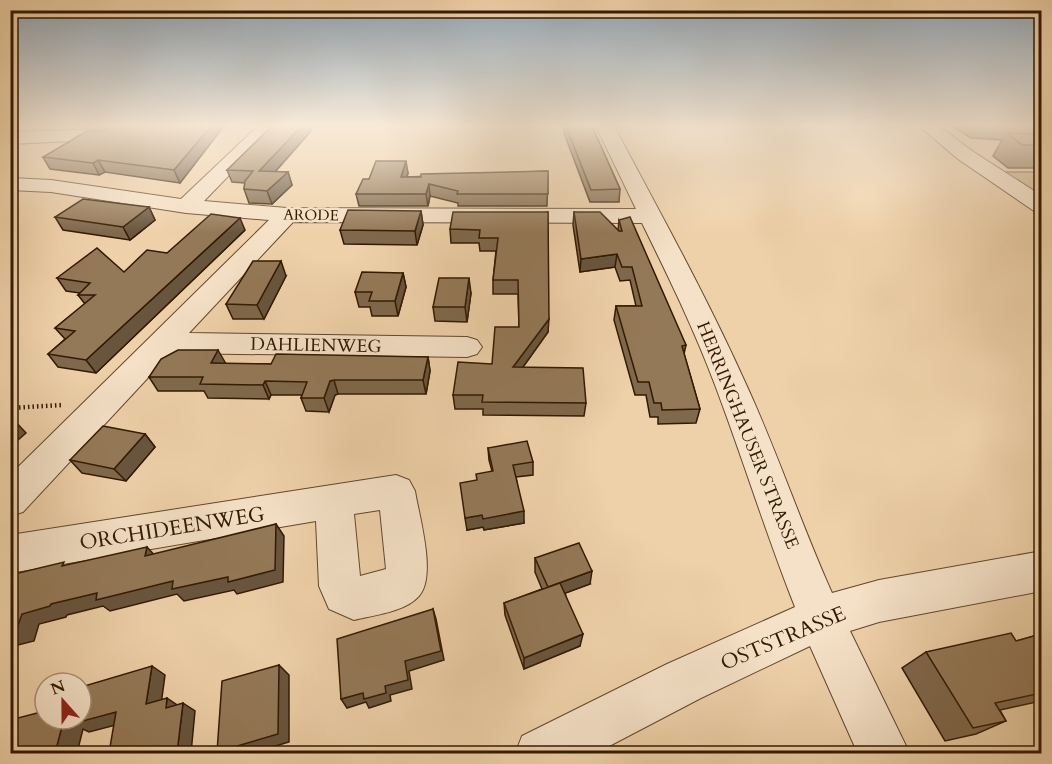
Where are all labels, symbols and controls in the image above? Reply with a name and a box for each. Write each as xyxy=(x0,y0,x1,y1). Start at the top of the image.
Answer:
street label: ARODE xyxy=(283,205,339,225)
street label: HERRINGHAUSER STRASSE xyxy=(690,318,805,553)
street label: DAHLIENWEG xyxy=(250,332,382,359)
street label: ORCHIDEENWEG xyxy=(77,499,267,557)
street label: OSTSTRASSE xyxy=(716,599,850,678)
north arrow xyxy=(33,671,93,731)
text: N xyxy=(48,675,69,701)

